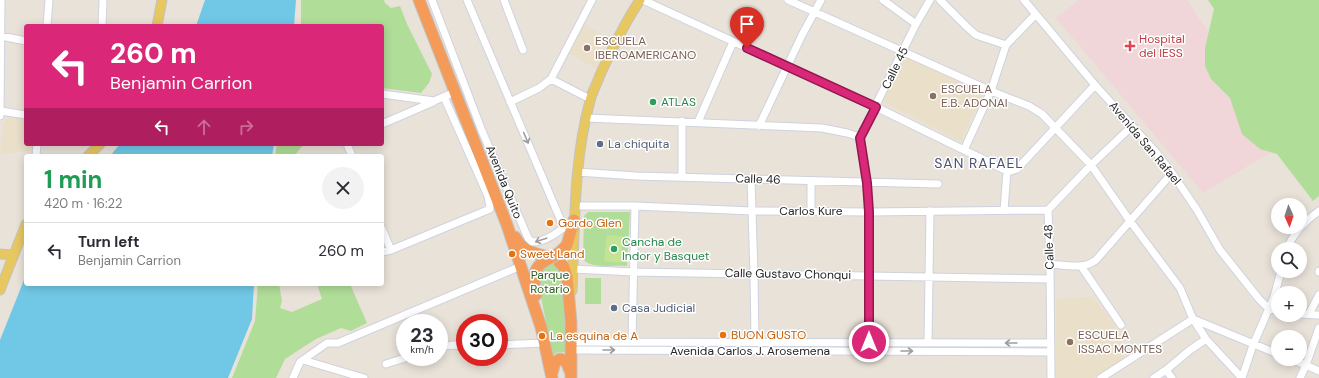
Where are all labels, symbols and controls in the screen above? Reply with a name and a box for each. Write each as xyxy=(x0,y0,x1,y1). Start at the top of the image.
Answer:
pin xyxy=(730,7.0,764,48)
icon: arrive xyxy=(736,13,758,35)
place label: Hospital del IESS xyxy=(1139,31,1185,61)
place label: ESCUELA IBEROAMERICANO xyxy=(595,33,696,63)
text: 260 m xyxy=(110,35,197,72)
icon: left xyxy=(44,40,96,92)
marker: Hospital del IESS xyxy=(1124,40,1136,52)
marker: ESCUELA IBEROAMERICANO xyxy=(582,43,592,53)
street label: Calle 45 xyxy=(878,44,912,92)
text: Benjamin Carrion xyxy=(110,71,252,95)
place label: ESCUELA E.B. ADONAI xyxy=(941,81,1008,111)
marker: ESCUELA E.B. ADONAI xyxy=(928,91,938,101)
place label: ATLAS xyxy=(661,94,696,110)
marker: ATLAS xyxy=(648,97,658,107)
street label: Avenida San Rafael xyxy=(1105,98,1185,188)
icon: left xyxy=(151,116,173,138)
icon: ahead xyxy=(193,116,215,138)
icon: right xyxy=(235,116,257,138)
one-way arrow xyxy=(522,132,530,144)
place label: La chiquita xyxy=(608,136,669,152)
marker: La chiquita xyxy=(595,139,605,149)
street label: Avenida Quito xyxy=(482,143,526,221)
district label: SAN RAFAEL xyxy=(934,154,1024,172)
text: 1 min xyxy=(44,164,102,195)
button: close xyxy=(322,167,364,209)
street label: Calle 46 xyxy=(735,170,781,188)
text: 420 m · 16:22 xyxy=(44,195,123,212)
north arrow xyxy=(1271,198,1307,234)
map controls xyxy=(1271,198,1307,366)
street label: Carlos Kure xyxy=(779,203,843,219)
place label: Gordo Glen xyxy=(558,215,622,231)
marker: Gordo Glen xyxy=(545,218,555,228)
street label: Calle 48 xyxy=(1040,224,1058,270)
text: Turn left xyxy=(78,232,139,252)
place label: Cancha de Indor y Basquet xyxy=(622,234,710,264)
one-way arrow xyxy=(535,237,548,244)
icon: left xyxy=(44,240,66,262)
text: 260 m xyxy=(318,241,364,261)
button: search xyxy=(1271,242,1307,278)
marker: Cancha de Indor y Basquet xyxy=(609,244,619,254)
place label: Sweet Land xyxy=(520,246,584,262)
marker: Sweet Land xyxy=(507,249,517,259)
text: Benjamin Carrion xyxy=(78,252,181,269)
street label: Calle Gustavo Chonqui xyxy=(725,265,851,283)
park label: Parque Rotario xyxy=(530,267,570,297)
button: + xyxy=(1271,286,1307,322)
place label: Casa Judicial xyxy=(622,300,695,316)
marker: Casa Judicial xyxy=(609,303,619,313)
speed limit sign: 30 xyxy=(456,314,508,366)
position arrow xyxy=(848,321,890,363)
text: 23 xyxy=(410,322,434,348)
place label: BUON GUSTO xyxy=(731,327,806,343)
place label: ESCUELA ISSAC MONTES xyxy=(1078,327,1162,357)
place label: La esquina de A xyxy=(550,328,638,344)
marker: BUON GUSTO xyxy=(718,330,728,340)
button: − xyxy=(1271,330,1307,366)
marker: La esquina de A xyxy=(537,331,547,341)
marker: ESCUELA ISSAC MONTES xyxy=(1065,337,1075,347)
one-way arrow xyxy=(1005,339,1018,347)
text: km/h xyxy=(410,343,434,356)
street label: Avenida Carlos J. Arosemena xyxy=(670,343,830,359)
one-way arrow xyxy=(602,346,615,354)
one-way arrow xyxy=(900,347,913,355)

